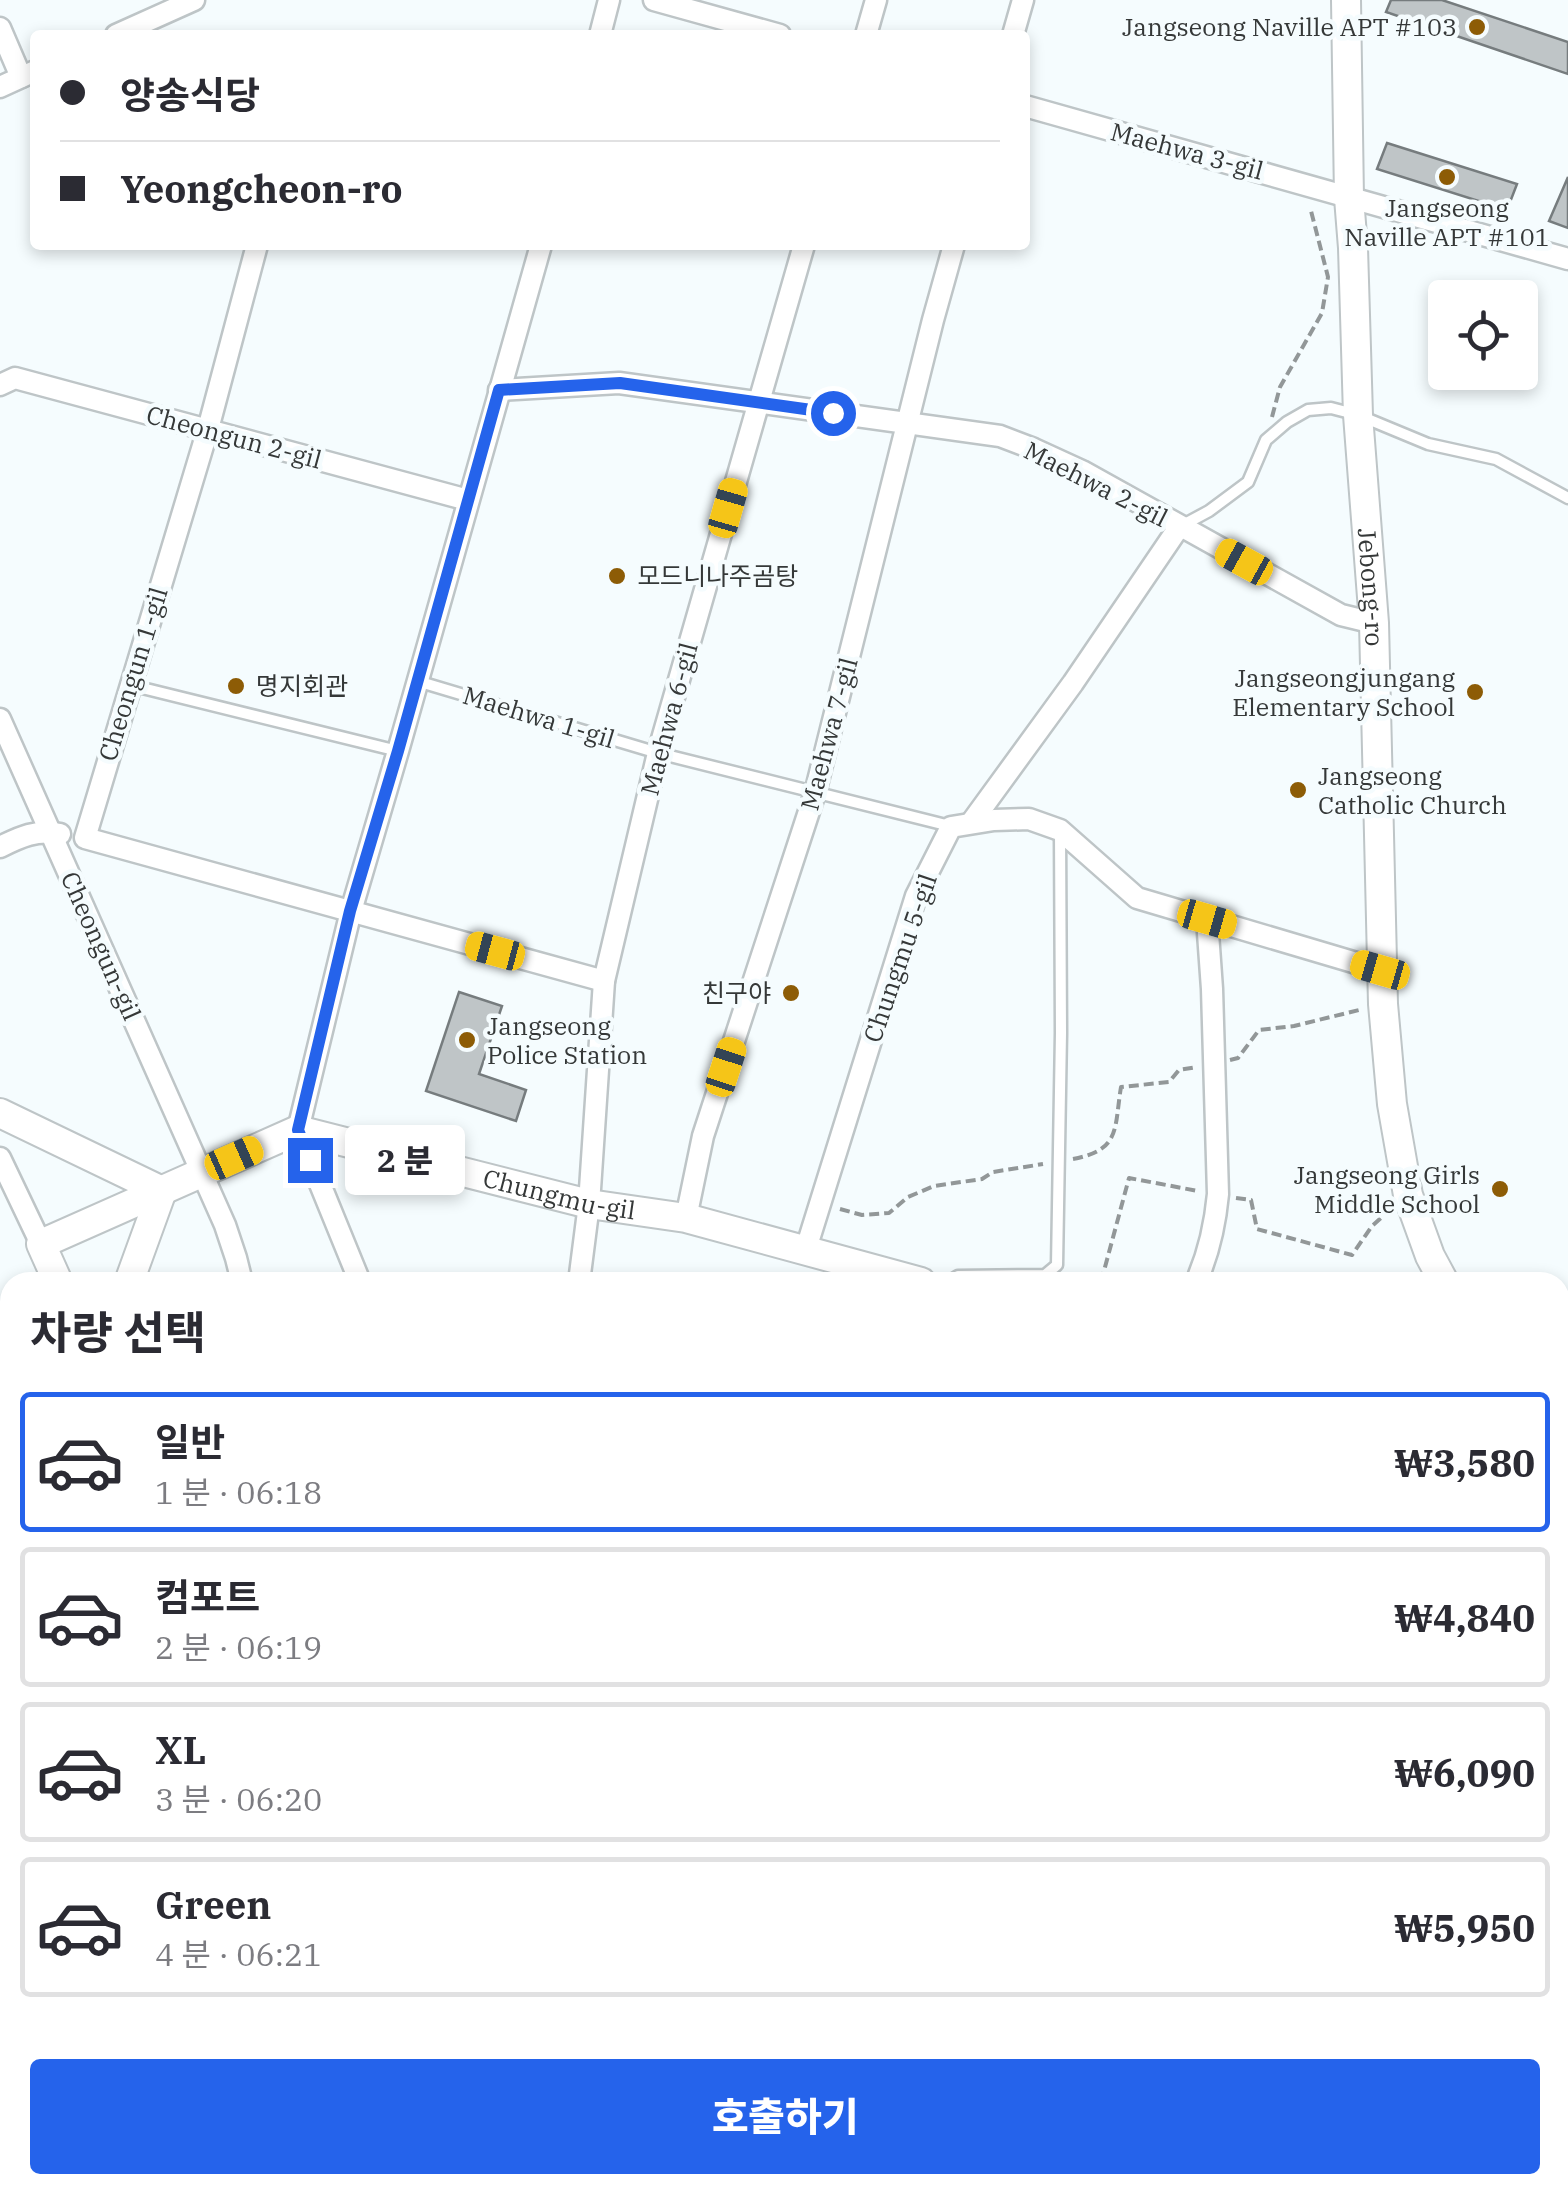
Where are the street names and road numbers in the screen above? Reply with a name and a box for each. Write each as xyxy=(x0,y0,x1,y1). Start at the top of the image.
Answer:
street label: Maehwa 3-gil xyxy=(1107,114,1267,187)
street label: Cheongun 2-gil xyxy=(143,397,325,476)
street label: Maehwa 2-gil xyxy=(1019,433,1174,534)
street label: Jebong-ro xyxy=(1351,527,1392,647)
street label: Cheongun 1-gil xyxy=(90,583,175,765)
street label: Maehwa 6-gil xyxy=(632,639,705,799)
street label: Maehwa 7-gil xyxy=(792,654,865,814)
street label: Maehwa 1-gil xyxy=(459,678,619,755)
street label: Cheongun-gil xyxy=(54,866,149,1025)
street label: Chungmu 5-gil xyxy=(855,869,944,1046)
street label: Chungmu-gil xyxy=(480,1161,638,1226)

